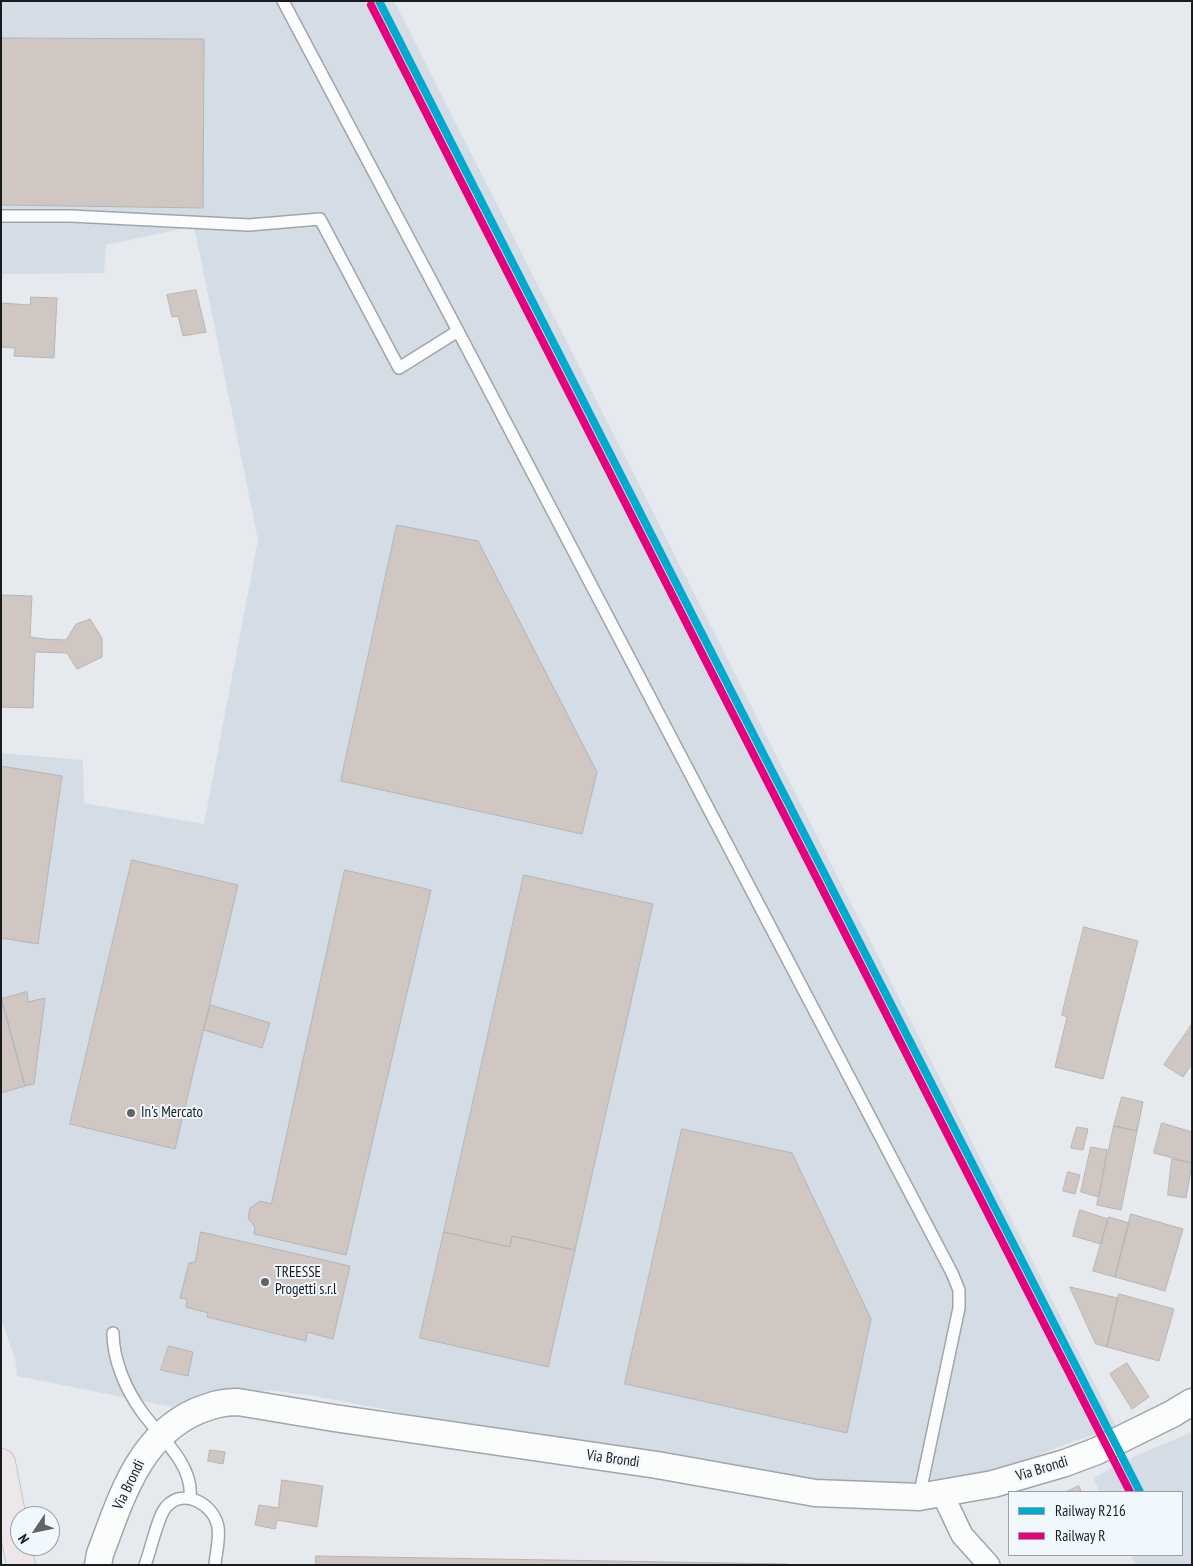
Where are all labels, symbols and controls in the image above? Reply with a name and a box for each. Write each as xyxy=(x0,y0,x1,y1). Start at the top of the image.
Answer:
place label: In's Mercato xyxy=(141,1104,203,1122)
marker: In's Mercato xyxy=(125,1107,137,1119)
place label: TREESSE Progetti s.r.l xyxy=(275,1264,337,1299)
marker: TREESSE Progetti s.r.l xyxy=(259,1276,271,1288)
street label: Via Brondi xyxy=(585,1446,641,1472)
street label: Via Brondi xyxy=(1014,1453,1070,1485)
street label: Via Brondi xyxy=(109,1457,149,1513)
legend xyxy=(1008,1491,1183,1556)
text: Railway R216 xyxy=(1055,1501,1126,1520)
north arrow xyxy=(10,1506,60,1556)
text: Railway R xyxy=(1055,1526,1105,1545)
text: N xyxy=(14,1531,33,1547)

